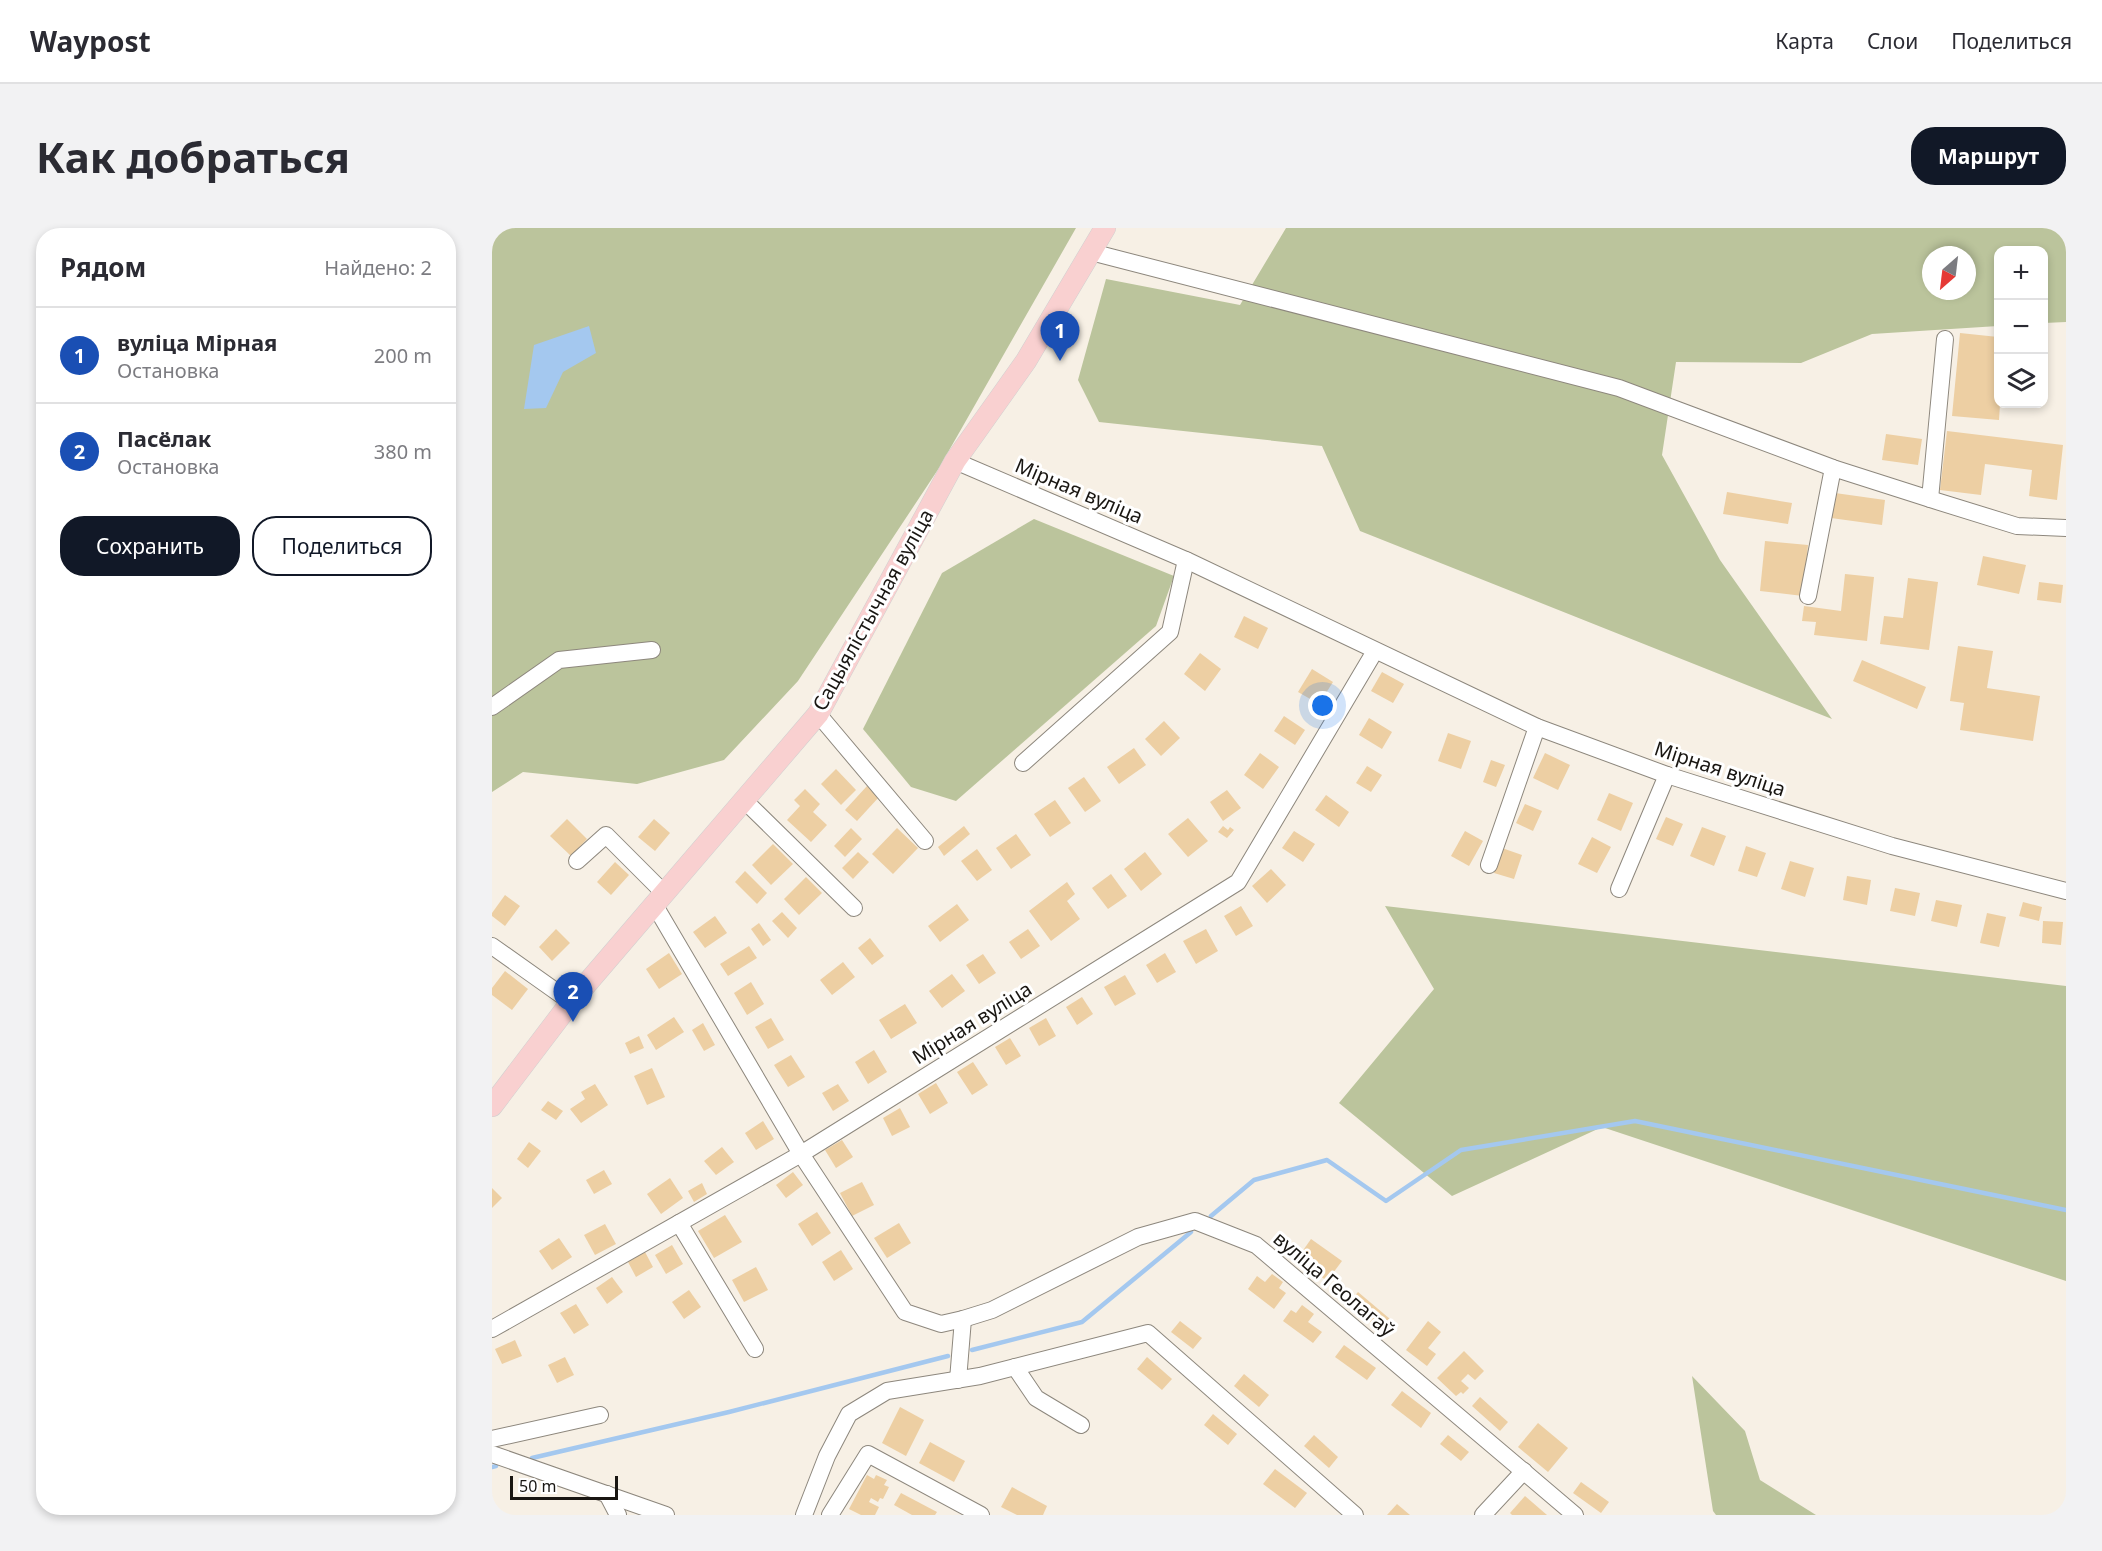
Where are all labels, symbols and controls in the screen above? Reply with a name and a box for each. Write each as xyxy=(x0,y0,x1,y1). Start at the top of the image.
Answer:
text: Waypost xyxy=(30,22,151,60)
text: Карта xyxy=(1775,27,1834,55)
text: Слои xyxy=(1867,27,1918,55)
text: Поделиться xyxy=(1951,27,2072,55)
button: Маршрут xyxy=(1911,127,2066,185)
text: Как добраться xyxy=(36,128,350,185)
north arrow xyxy=(1922,246,1976,300)
map controls xyxy=(1994,246,2048,408)
button: + xyxy=(1994,246,2048,300)
text: Рядом xyxy=(60,249,146,285)
text: Найдено: 2 xyxy=(324,254,432,281)
button: − xyxy=(1994,300,2048,354)
pin: 1 xyxy=(1040,312,1080,361)
text: вуліца Мірная xyxy=(117,327,277,357)
text: 1 xyxy=(74,342,85,369)
text: 200 m xyxy=(374,342,432,369)
button: layers xyxy=(1994,354,2048,408)
text: Остановка xyxy=(117,357,219,384)
text: Пасёлак xyxy=(117,423,211,453)
text: 2 xyxy=(74,438,85,465)
text: 380 m xyxy=(374,438,432,465)
street label: Мірная вуліца xyxy=(1011,452,1147,530)
text: Остановка xyxy=(117,453,219,480)
street label: Сацыялістычная вуліца xyxy=(806,504,939,715)
button: Сохранить xyxy=(60,516,240,576)
button: Поделиться xyxy=(252,516,432,576)
your location xyxy=(1308,691,1337,720)
street label: Мірная вуліца xyxy=(1651,735,1789,802)
pin: 2 xyxy=(554,972,592,1022)
street label: Мірная вуліца xyxy=(907,975,1037,1070)
street label: вуліца Геолагаў xyxy=(1268,1225,1401,1343)
scale bar xyxy=(510,1473,618,1500)
text: 50 m xyxy=(519,1475,556,1497)

